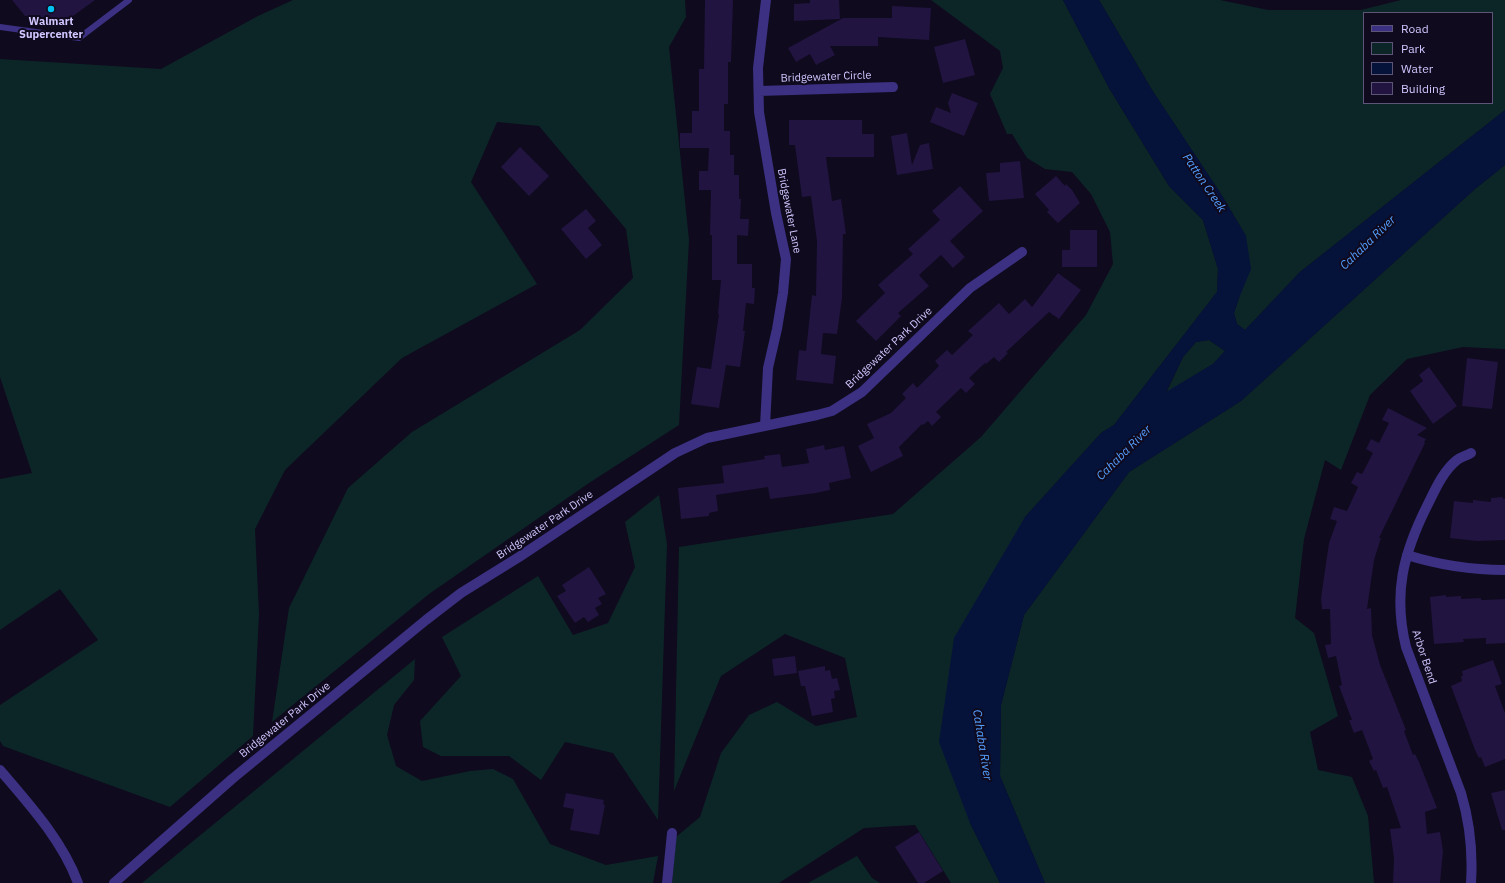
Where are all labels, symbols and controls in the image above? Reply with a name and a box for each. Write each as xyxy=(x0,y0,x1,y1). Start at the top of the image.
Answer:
marker: Walmart Supercenter xyxy=(46,4,56,14)
legend xyxy=(1363,12,1493,104)
place label: Walmart Supercenter xyxy=(19,15,83,41)
text: Road xyxy=(1401,21,1429,36)
text: Park xyxy=(1401,41,1425,56)
text: Water xyxy=(1401,61,1433,76)
street label: Bridgewater Circle xyxy=(780,69,872,85)
text: Building xyxy=(1401,81,1445,96)
water label: Patton Creek xyxy=(1179,151,1229,215)
street label: Bridgewater Lane xyxy=(774,167,804,255)
water label: Cahaba River xyxy=(1337,213,1399,273)
street label: Bridgewater Park Drive xyxy=(843,305,935,391)
water label: Cahaba River xyxy=(1094,423,1154,483)
street label: Bridgewater Park Drive xyxy=(494,488,596,562)
street label: Arbor Bend xyxy=(1409,628,1439,686)
street label: Bridgewater Park Drive xyxy=(237,679,333,761)
water label: Cahaba River xyxy=(969,709,995,781)

